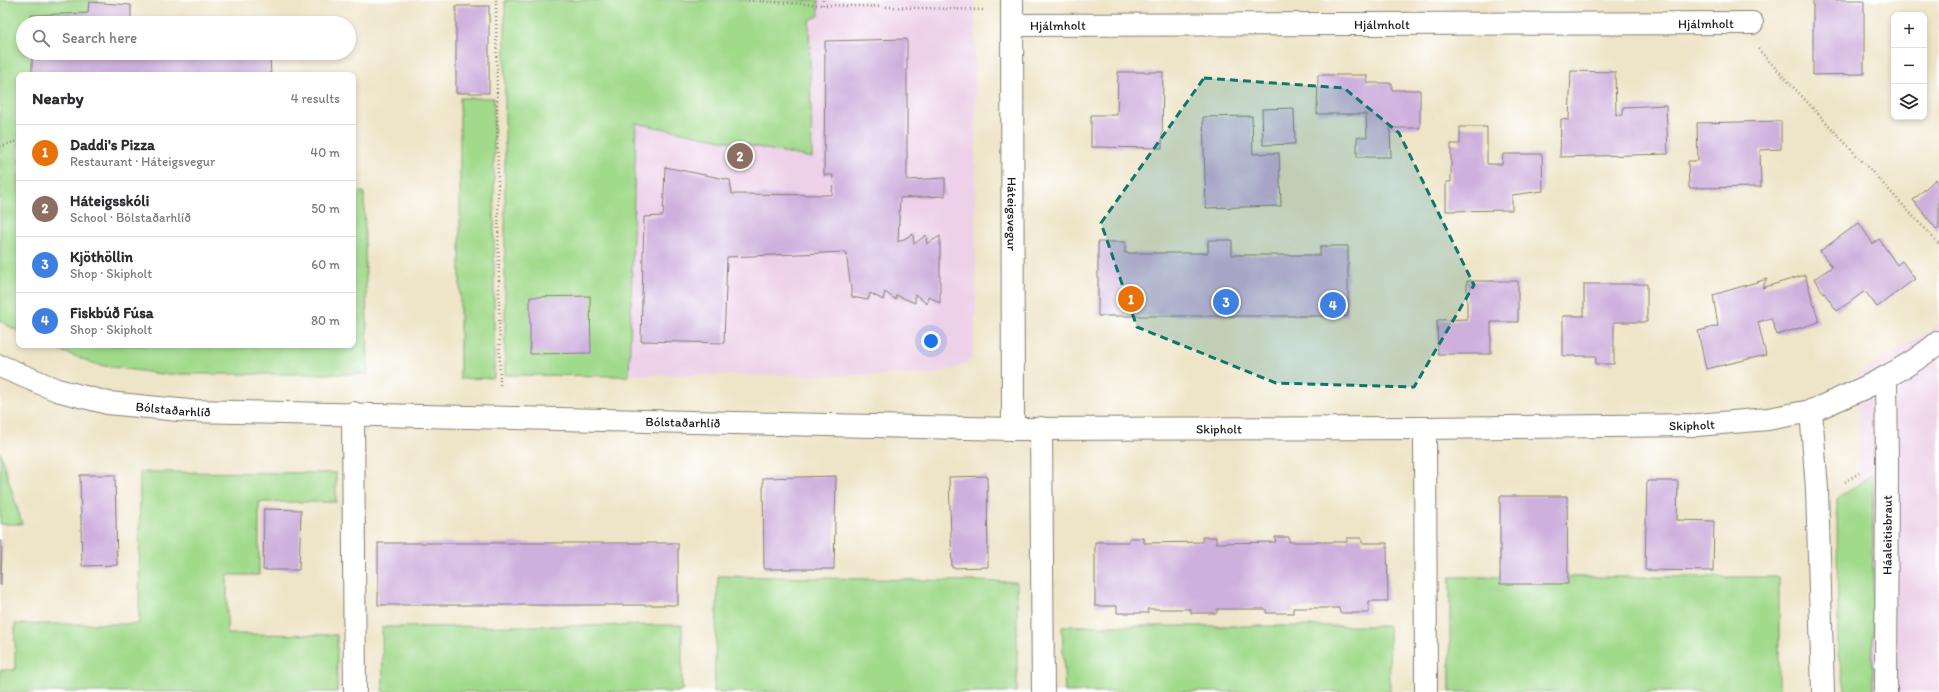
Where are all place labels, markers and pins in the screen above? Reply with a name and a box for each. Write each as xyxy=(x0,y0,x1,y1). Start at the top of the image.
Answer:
pin: 2 xyxy=(727,141,753,171)
pin: 1 xyxy=(1118,284,1144,314)
pin: 3 xyxy=(1213,287,1239,317)
pin: 4 xyxy=(1320,290,1346,320)

